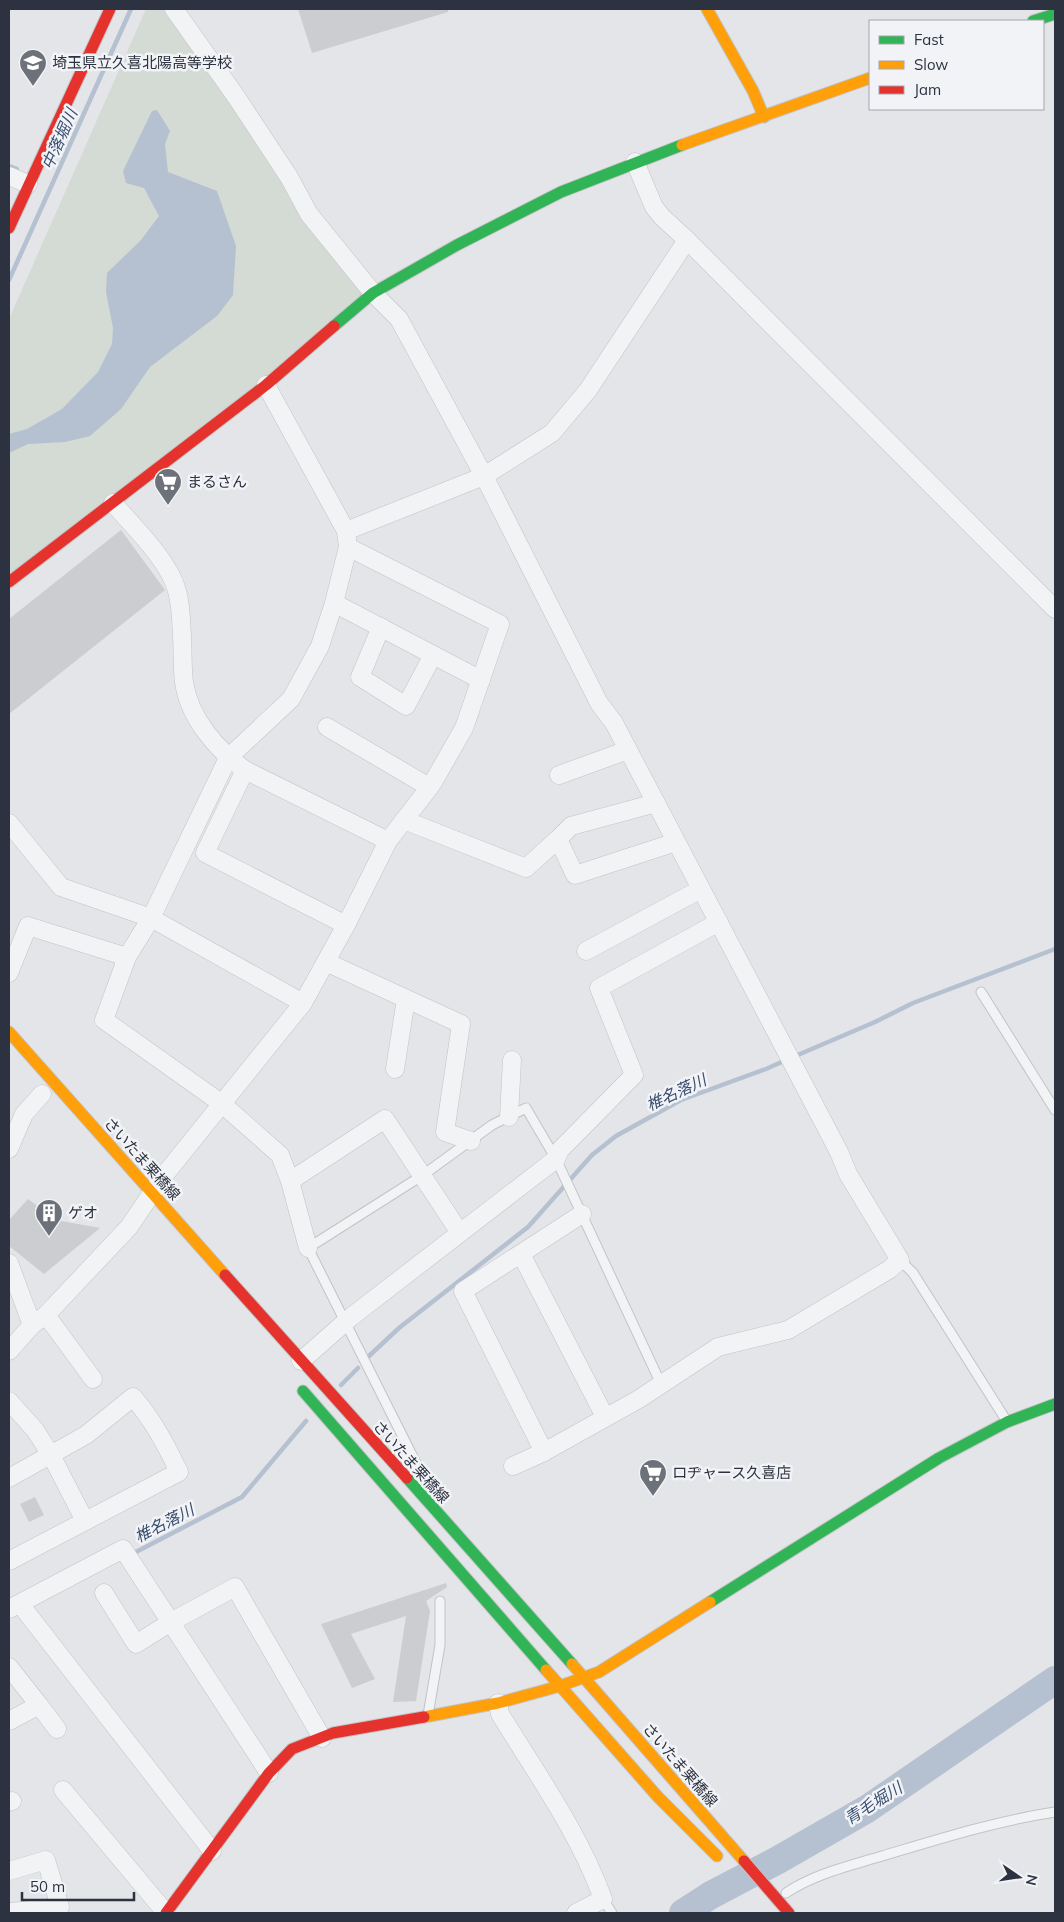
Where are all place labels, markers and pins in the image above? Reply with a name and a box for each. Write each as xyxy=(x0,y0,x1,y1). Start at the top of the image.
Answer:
school or university icon: 埼玉県立久喜北陽高等学校 xyxy=(18,48,48,87)
place label: 埼玉県立久喜北陽高等学校 xyxy=(52,53,232,72)
supermarket icon: まるさん xyxy=(153,467,183,506)
place label: まるさん xyxy=(187,472,247,491)
building icon: ゲオ xyxy=(34,1198,64,1237)
place label: ゲオ xyxy=(68,1203,98,1222)
supermarket icon: ロヂャース久喜店 xyxy=(638,1458,668,1497)
place label: ロヂャース久喜店 xyxy=(672,1463,791,1482)

